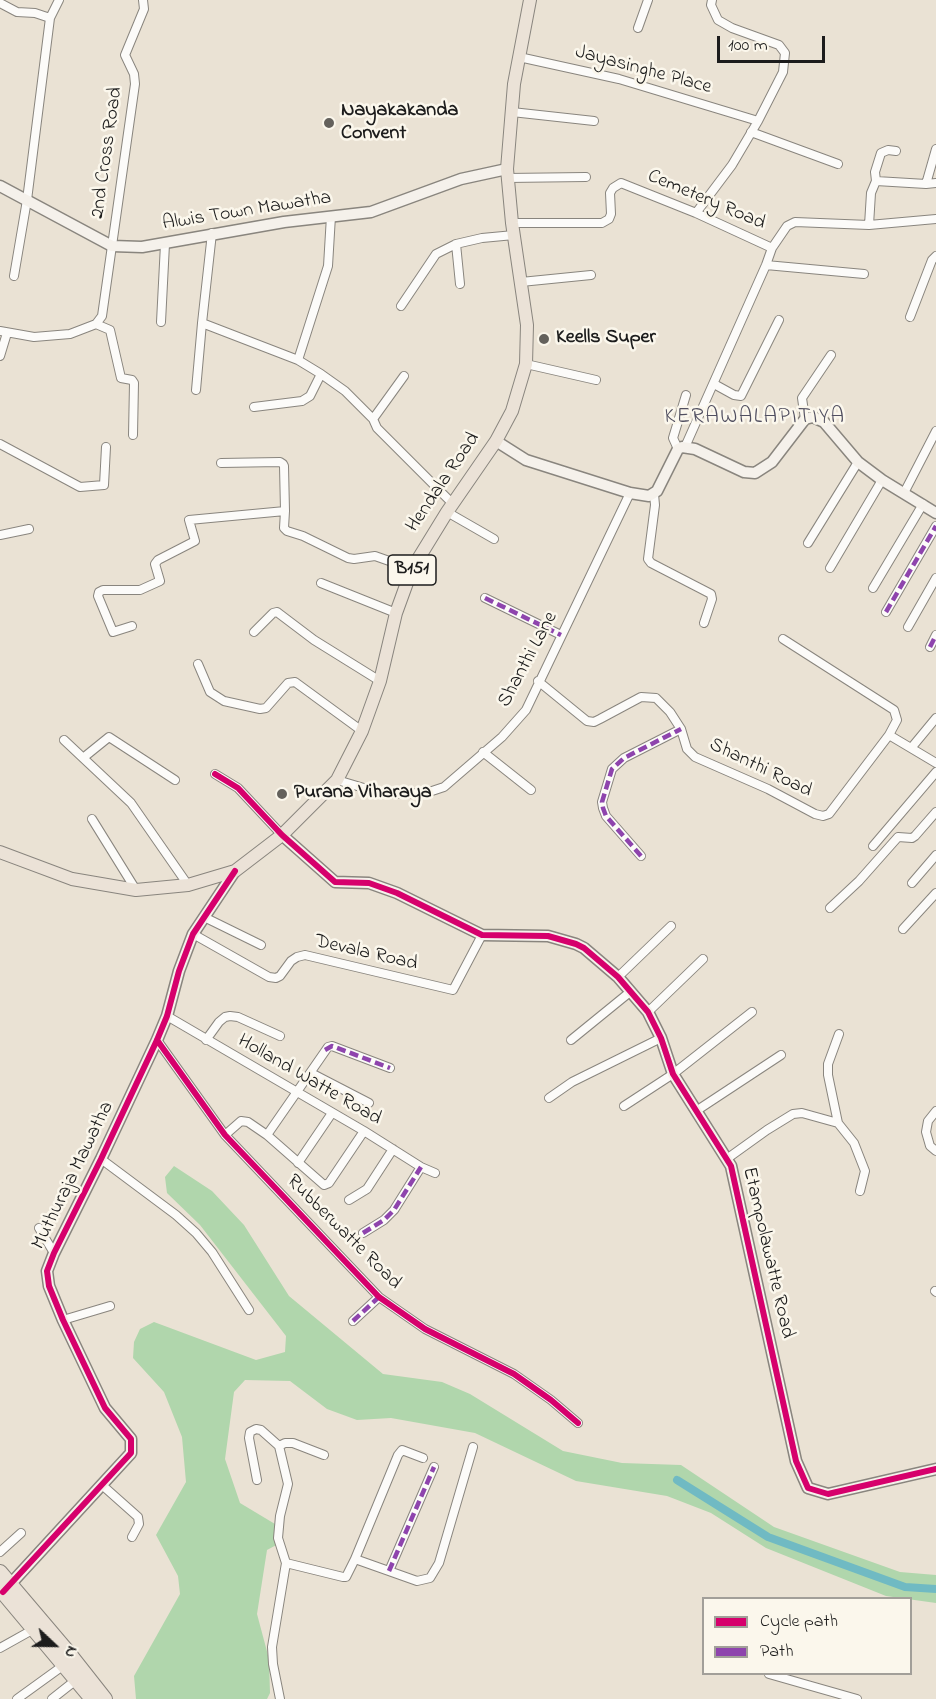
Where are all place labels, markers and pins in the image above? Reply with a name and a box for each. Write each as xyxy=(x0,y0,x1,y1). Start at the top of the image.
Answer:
place label: Nayakakanda Convent xyxy=(341,100,458,147)
marker: Nayakakanda Convent xyxy=(322,116,336,130)
place label: Keells Super xyxy=(556,327,656,351)
marker: Keells Super xyxy=(537,332,551,346)
place label: Purana Viharaya xyxy=(294,782,432,806)
marker: Purana Viharaya xyxy=(275,787,289,801)

